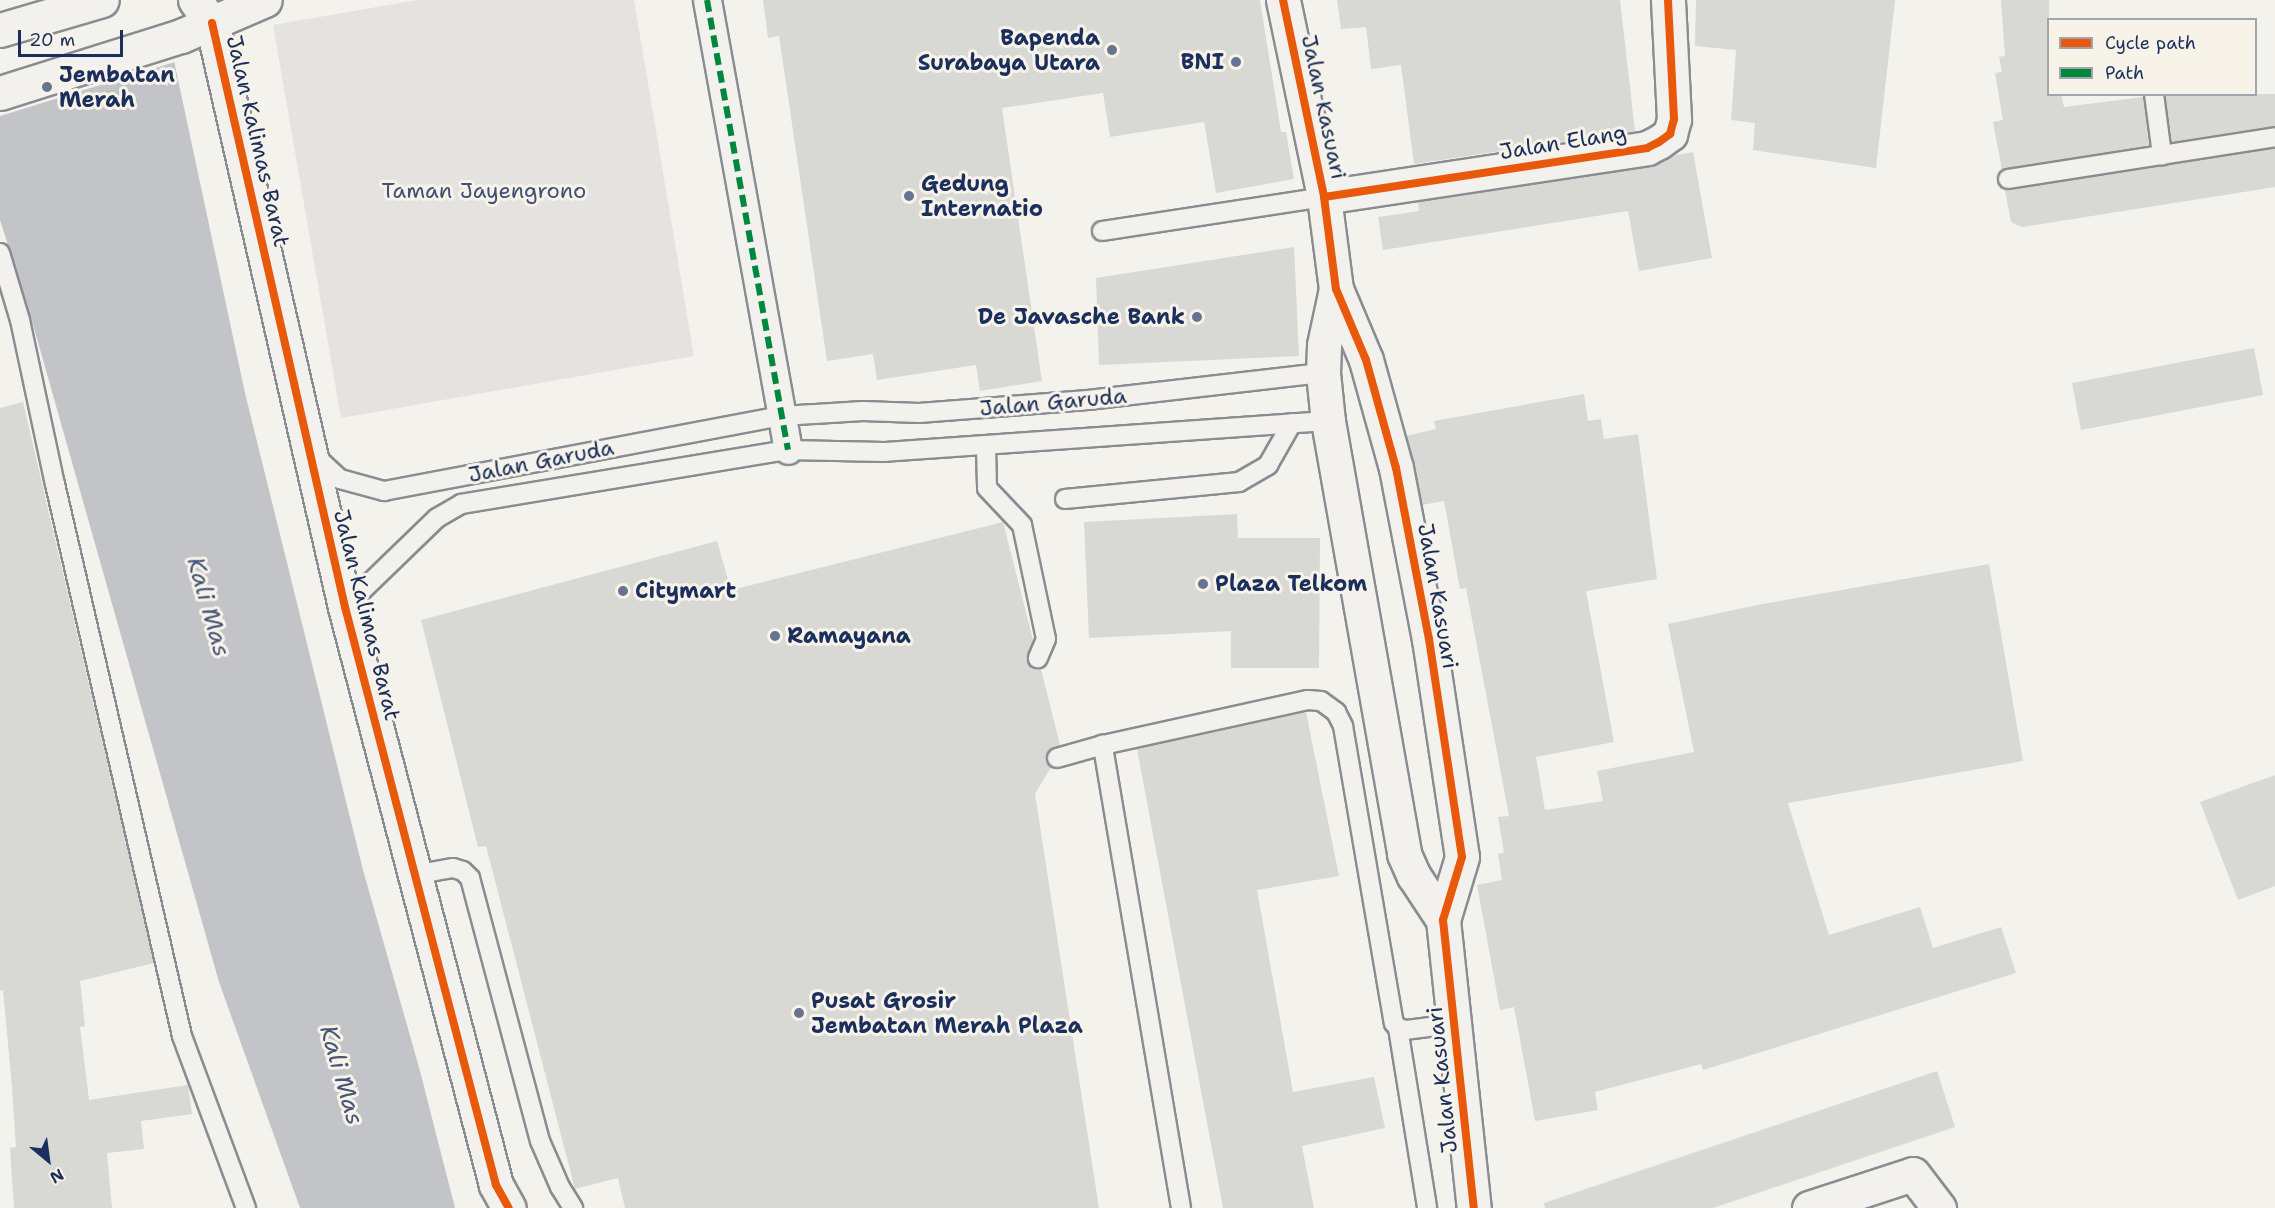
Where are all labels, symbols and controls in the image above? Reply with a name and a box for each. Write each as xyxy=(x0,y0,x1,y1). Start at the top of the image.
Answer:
scale bar xyxy=(21,18,126,56)
legend xyxy=(2047,18,2257,96)
place label: Bapenda Surabaya Utara xyxy=(918,24,1100,76)
text: 20 m xyxy=(29,28,75,52)
text: Cycle path xyxy=(2105,31,2196,55)
street label: Jalan Kasuari xyxy=(1296,32,1352,182)
street label: Jalan Kalimas Barat xyxy=(221,33,295,249)
marker: Bapenda Surabaya Utara xyxy=(1105,43,1119,57)
place label: BNI xyxy=(1181,49,1224,75)
marker: BNI xyxy=(1229,55,1243,69)
place label: Jembatan Merah xyxy=(59,61,175,112)
text: Path xyxy=(2105,61,2144,85)
marker: Jembatan Merah xyxy=(40,80,54,94)
street label: Jalan Elang xyxy=(1498,119,1628,165)
place label: Gedung Internatio xyxy=(921,170,1043,222)
park label: Taman Jayengrono xyxy=(382,178,586,204)
marker: Gedung Internatio xyxy=(902,189,916,203)
place label: De Javasche Bank xyxy=(978,304,1185,330)
marker: De Javasche Bank xyxy=(1190,310,1204,324)
street label: Jalan Garuda xyxy=(978,382,1128,422)
street label: Jalan Garuda xyxy=(466,434,616,488)
street label: Jalan Kalimas Barat xyxy=(328,507,406,723)
street label: Jalan Kasuari xyxy=(1412,521,1464,671)
water label: Kali Mas xyxy=(180,554,236,660)
place label: Plaza Telkom xyxy=(1215,571,1367,597)
marker: Plaza Telkom xyxy=(1196,577,1210,591)
place label: Citymart xyxy=(635,578,736,604)
marker: Citymart xyxy=(616,584,630,598)
place label: Ramayana xyxy=(787,623,911,649)
marker: Ramayana xyxy=(768,629,782,643)
place label: Pusat Grosir Jembatan Merah Plaza xyxy=(811,987,1083,1038)
street label: Jalan Kasuari xyxy=(1421,1005,1463,1155)
marker: Pusat Grosir Jembatan Merah Plaza xyxy=(792,1006,806,1020)
water label: Kali Mas xyxy=(313,1022,369,1128)
north arrow xyxy=(18,1130,78,1190)
text: N xyxy=(46,1164,68,1188)

